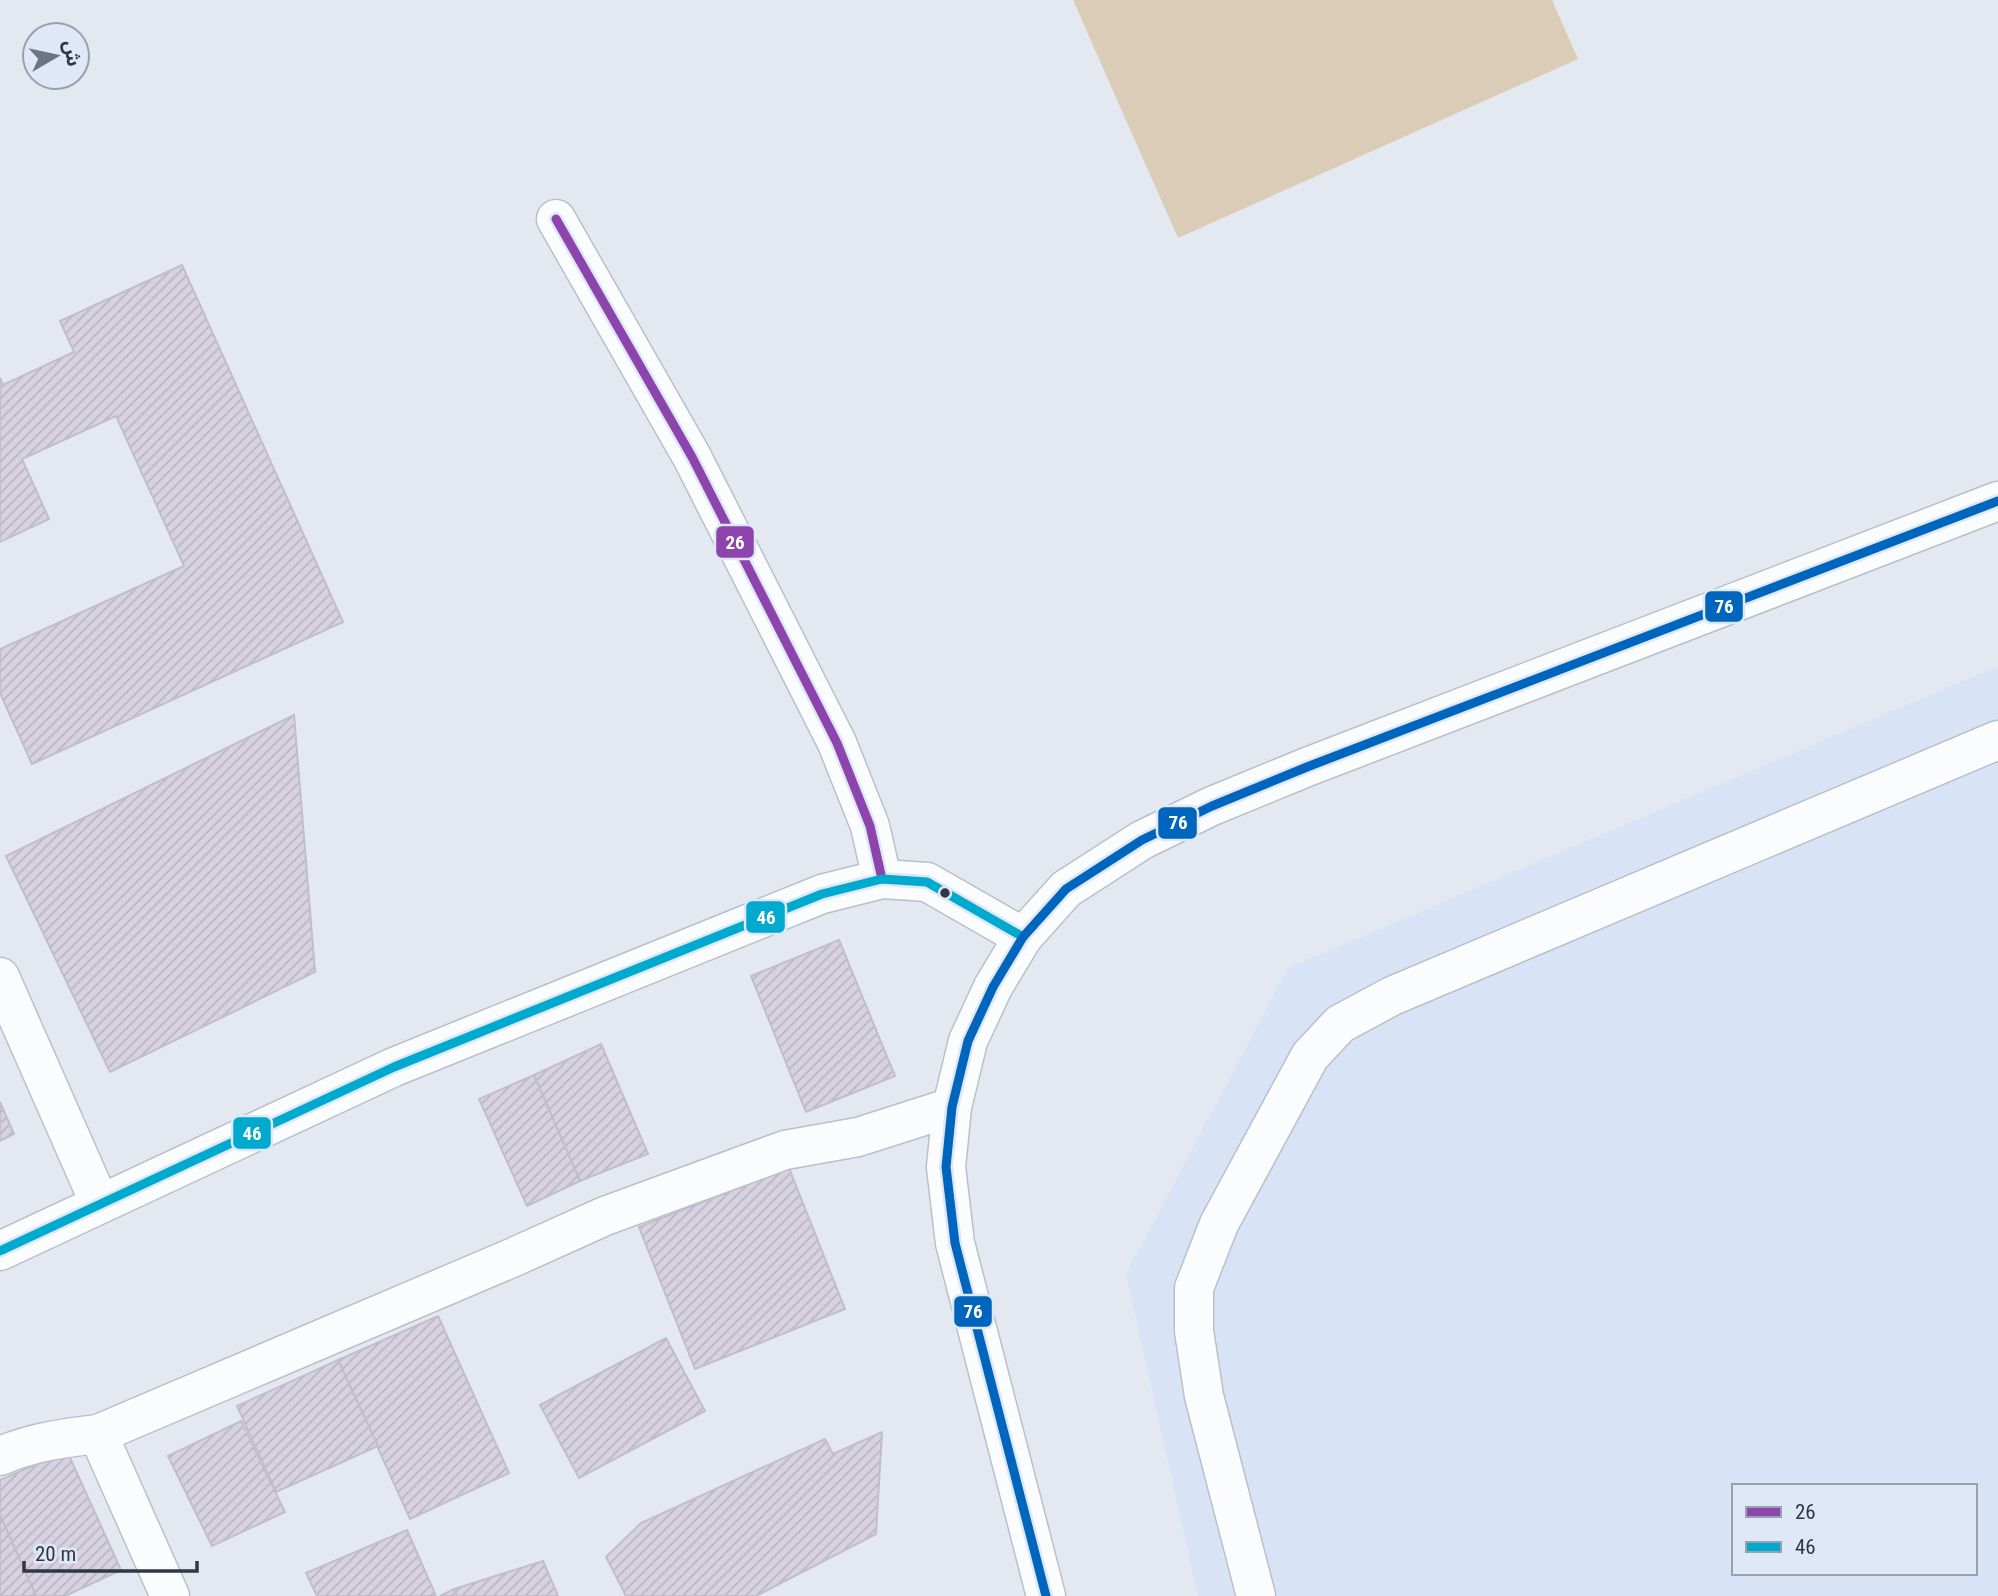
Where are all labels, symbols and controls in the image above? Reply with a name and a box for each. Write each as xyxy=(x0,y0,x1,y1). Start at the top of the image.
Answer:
north arrow xyxy=(21,21,91,91)
text: ش xyxy=(59,39,86,68)
line badge: 26 xyxy=(715,525,755,559)
text: 26 xyxy=(725,531,745,554)
line badge: 76 xyxy=(1704,590,1744,623)
text: 76 xyxy=(1714,595,1734,618)
line badge: 76 xyxy=(1157,806,1198,840)
text: 76 xyxy=(1168,811,1188,834)
unlabelled marker xyxy=(938,886,952,900)
line badge: 46 xyxy=(745,900,786,934)
text: 46 xyxy=(756,906,776,929)
line badge: 46 xyxy=(232,1116,272,1150)
text: 46 xyxy=(242,1122,262,1145)
line badge: 76 xyxy=(953,1295,993,1328)
text: 76 xyxy=(963,1300,983,1323)
legend xyxy=(1732,1484,1977,1575)
text: 26 xyxy=(1795,1500,1816,1524)
scale bar xyxy=(24,1530,198,1574)
text: 46 xyxy=(1795,1535,1816,1559)
text: 20 m xyxy=(35,1542,76,1566)

